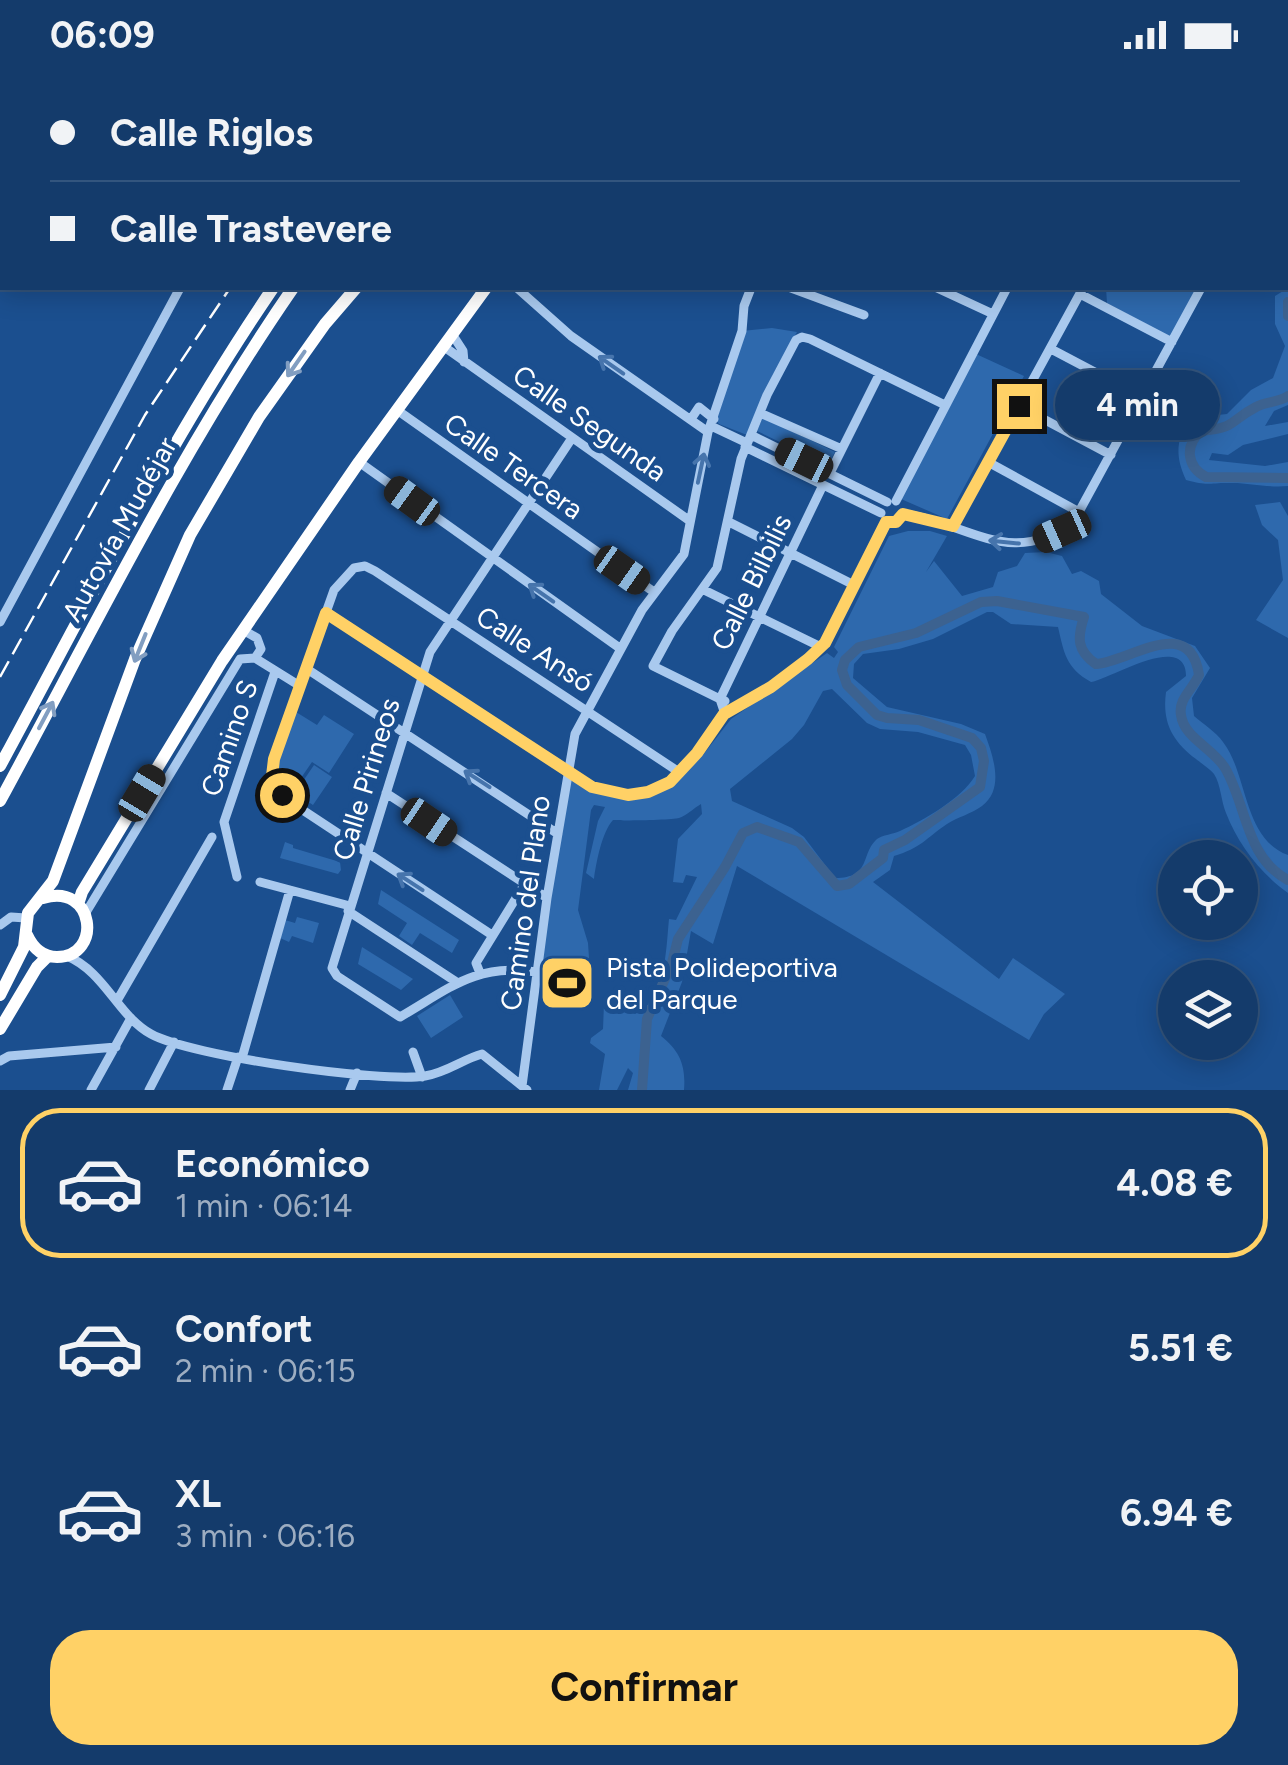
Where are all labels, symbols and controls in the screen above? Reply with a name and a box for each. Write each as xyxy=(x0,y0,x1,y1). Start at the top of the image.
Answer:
text: 06:09 xyxy=(50,12,155,58)
text: Calle Riglos xyxy=(110,110,313,156)
text: Calle Trastevere xyxy=(110,206,392,252)
one-way arrow xyxy=(286,350,307,378)
one-way arrow xyxy=(597,355,625,376)
street label: Calle Segunda xyxy=(507,357,673,489)
callout: 4 min xyxy=(1054,371,1219,441)
route end xyxy=(997,384,1042,429)
text: 4 min xyxy=(1096,386,1179,424)
street label: Calle Tercera xyxy=(438,406,590,526)
street label: Autovía Mudéjar xyxy=(54,430,184,627)
car xyxy=(770,433,838,487)
one-way arrow xyxy=(692,452,711,484)
car xyxy=(379,471,445,531)
car xyxy=(1028,505,1096,557)
street label: Calle Bilbilis xyxy=(703,508,799,656)
one-way arrow xyxy=(988,532,1020,551)
car xyxy=(589,541,655,599)
one-way arrow xyxy=(527,583,555,604)
street label: Calle Ansó xyxy=(470,599,600,699)
one-way arrow xyxy=(130,633,148,663)
street label: Camino S xyxy=(193,675,265,801)
street label: Calle Pirineos xyxy=(325,694,407,864)
one-way arrow xyxy=(37,701,57,731)
car xyxy=(114,760,170,826)
one-way arrow xyxy=(463,769,491,790)
route start xyxy=(260,773,305,818)
car xyxy=(396,793,462,851)
street label: Camino del Plano xyxy=(493,793,557,1013)
map controls xyxy=(1158,840,1258,1060)
button: locate xyxy=(1158,840,1258,940)
one-way arrow xyxy=(397,871,425,892)
place label: Pista Polideportiva del Parque xyxy=(606,950,838,1016)
sports icon: Pista Polideportiva del Parque xyxy=(537,953,597,1013)
button: layers xyxy=(1158,960,1258,1060)
icon: car xyxy=(55,1138,145,1228)
text: Económico xyxy=(175,1141,370,1187)
text: 4.08 € xyxy=(1116,1160,1233,1206)
text: 1 min · 06:14 xyxy=(175,1187,352,1225)
icon: car xyxy=(55,1303,145,1393)
text: Confort xyxy=(175,1306,312,1352)
text: 5.51 € xyxy=(1128,1325,1233,1371)
text: 2 min · 06:15 xyxy=(175,1352,356,1390)
icon: car xyxy=(55,1468,145,1558)
text: XL xyxy=(175,1471,221,1517)
text: 6.94 € xyxy=(1120,1490,1233,1536)
text: 3 min · 06:16 xyxy=(175,1517,355,1555)
button: Confirmar xyxy=(50,1630,1238,1745)

